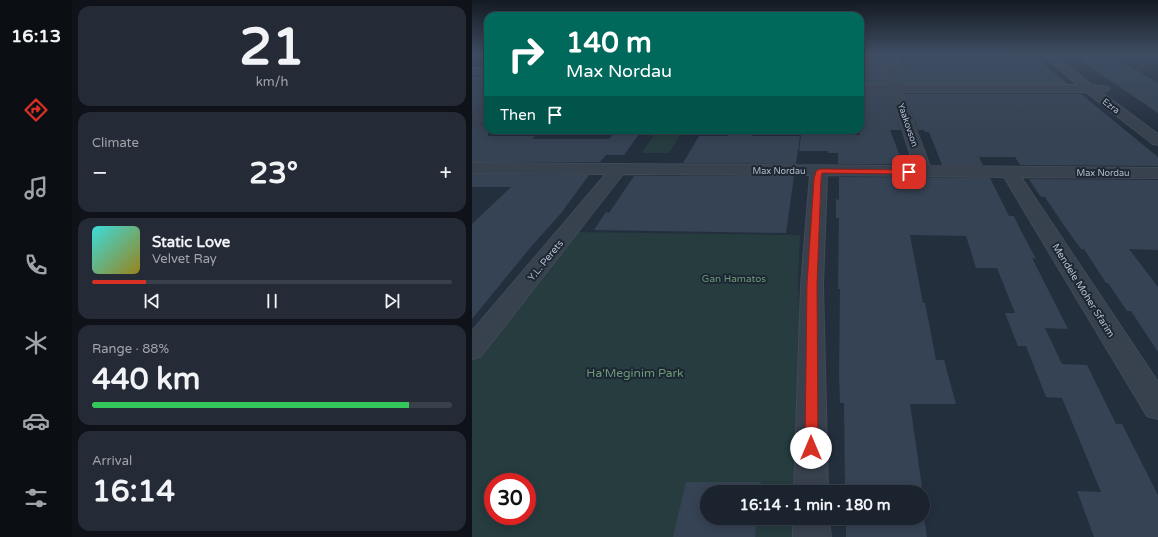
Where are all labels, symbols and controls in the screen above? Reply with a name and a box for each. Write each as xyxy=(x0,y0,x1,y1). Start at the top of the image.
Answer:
text: 21 xyxy=(239,16,305,79)
text: 16:13 xyxy=(11,25,61,47)
text: 140 m xyxy=(566,26,652,60)
icon: right xyxy=(500,28,552,80)
text: Max Nordau xyxy=(566,60,672,82)
text: km/h xyxy=(256,74,288,90)
icon: directions xyxy=(22,96,50,124)
street label: Ezra xyxy=(1100,96,1121,116)
street label: Yaakovson xyxy=(895,102,920,148)
icon: arrive xyxy=(544,104,566,126)
text: Then xyxy=(500,106,536,124)
text: Climate xyxy=(92,135,139,151)
text: 23° xyxy=(249,155,298,192)
pin xyxy=(892,155,926,189)
text: − xyxy=(92,160,108,186)
text: + xyxy=(440,160,452,186)
icon: arrive xyxy=(898,161,920,183)
street label: Max Nordau xyxy=(752,166,806,177)
street label: Max Nordau xyxy=(1076,168,1130,179)
icon: music xyxy=(22,174,50,202)
text: Static Love xyxy=(152,233,230,251)
street label: Y.L. Perets xyxy=(525,237,566,284)
street label: Mendele Moher Sfarim xyxy=(1049,241,1117,340)
icon: phone xyxy=(22,251,50,279)
text: Velvet Ray xyxy=(152,251,217,267)
park label: Gan Hamatos xyxy=(702,273,766,285)
icon: previous xyxy=(141,290,163,312)
icon: pause xyxy=(261,290,283,312)
icon: next xyxy=(381,290,403,312)
icon: climate xyxy=(22,329,50,357)
text: Range · 88% xyxy=(92,341,169,357)
text: 440 km xyxy=(92,361,200,398)
park label: Ha'Meginim Park xyxy=(586,366,684,380)
icon: car xyxy=(22,407,50,435)
position arrow xyxy=(790,427,832,469)
text: Arrival xyxy=(92,453,132,469)
text: 16:14 xyxy=(92,473,175,510)
speed limit sign: 30 xyxy=(484,473,536,525)
icon: filters xyxy=(22,484,50,512)
text: 16:14 · 1 min · 180 m xyxy=(740,496,890,514)

